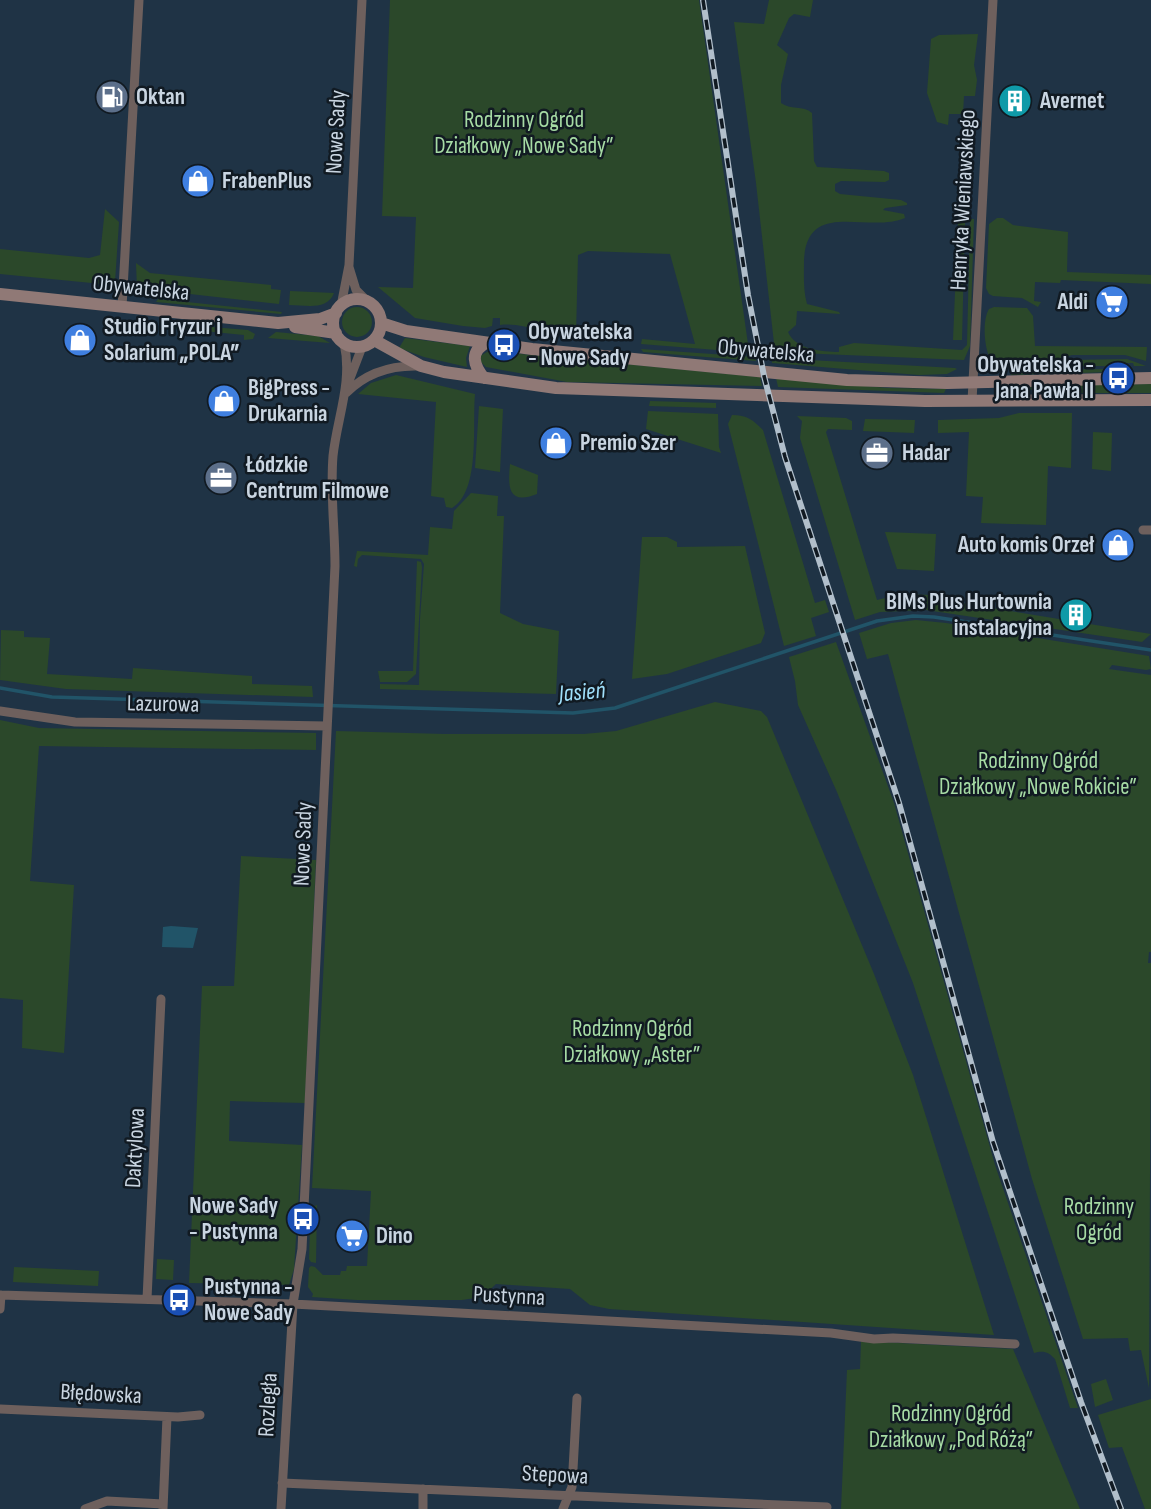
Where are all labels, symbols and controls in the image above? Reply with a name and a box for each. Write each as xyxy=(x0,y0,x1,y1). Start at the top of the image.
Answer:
fuel station icon: Oktan xyxy=(93,78,131,116)
building icon: Avernet xyxy=(996,82,1034,120)
place label: Oktan xyxy=(136,83,185,111)
place label: Avernet xyxy=(1039,87,1105,115)
street label: Nowe Sady xyxy=(320,89,352,175)
park label: Rodzinny Ogród Działkowy „Nowe Sady” xyxy=(434,106,614,160)
street label: Henryka Wieniawskiego xyxy=(944,109,982,291)
shop icon: FrabenPlus xyxy=(179,162,217,200)
place label: FrabenPlus xyxy=(222,167,312,195)
street label: Obywatelska xyxy=(91,269,191,307)
supermarket icon: Aldi xyxy=(1093,283,1131,321)
place label: Aldi xyxy=(1056,288,1088,316)
place label: Studio Fryzur i Solarium „POLA” xyxy=(104,313,240,367)
place label: Obywatelska - Nowe Sady xyxy=(528,318,632,372)
shop icon: Studio Fryzur i Solarium „POLA” xyxy=(61,321,99,359)
bus stop icon: Obywatelska - Nowe Sady xyxy=(485,326,523,364)
street label: Obywatelska xyxy=(716,333,816,369)
place label: Obywatelska - Jana Pawła II xyxy=(977,351,1094,405)
bus stop icon: Obywatelska - Jana Pawła II xyxy=(1099,359,1137,397)
place label: BigPress - Drukarnia xyxy=(248,374,330,428)
shop icon: BigPress - Drukarnia xyxy=(205,382,243,420)
shop icon: Premio Szer xyxy=(537,424,575,462)
place label: Premio Szer xyxy=(580,429,676,457)
office icon: Hadar xyxy=(858,434,896,472)
place label: Hadar xyxy=(902,439,950,467)
place label: Łódzkie Centrum Filmowe xyxy=(245,451,389,505)
office icon: Łódzkie Centrum Filmowe xyxy=(202,459,240,497)
shop icon: Auto komis Orzeł xyxy=(1099,526,1137,564)
place label: Auto komis Orzeł xyxy=(957,531,1094,559)
place label: BIMs Plus Hurtownia instalacyjna xyxy=(886,588,1052,642)
building icon: BIMs Plus Hurtownia instalacyjna xyxy=(1057,596,1095,634)
water label: Jasień xyxy=(555,676,607,709)
street label: Lazurowa xyxy=(127,689,199,719)
park label: Rodzinny Ogród Działkowy „Nowe Rokicie” xyxy=(939,747,1137,801)
street label: Nowe Sady xyxy=(288,801,318,887)
park label: Rodzinny Ogród Działkowy „Aster” xyxy=(564,1015,700,1069)
street label: Daktylowa xyxy=(119,1107,151,1189)
place label: Nowe Sady - Pustynna xyxy=(189,1192,278,1246)
park label: Rodzinny Ogród xyxy=(1064,1193,1134,1247)
bus stop icon: Nowe Sady - Pustynna xyxy=(284,1200,322,1238)
supermarket icon: Dino xyxy=(333,1217,371,1255)
place label: Dino xyxy=(376,1222,413,1250)
place label: Pustynna - Nowe Sady xyxy=(204,1273,293,1327)
street label: Pustynna xyxy=(472,1280,546,1312)
bus stop icon: Pustynna - Nowe Sady xyxy=(160,1281,198,1319)
street label: Rozległa xyxy=(252,1372,284,1438)
street label: Błędowska xyxy=(60,1378,142,1410)
park label: Rodzinny Ogród Działkowy „Pod Różą” xyxy=(869,1400,1033,1454)
street label: Stepowa xyxy=(521,1459,589,1491)

